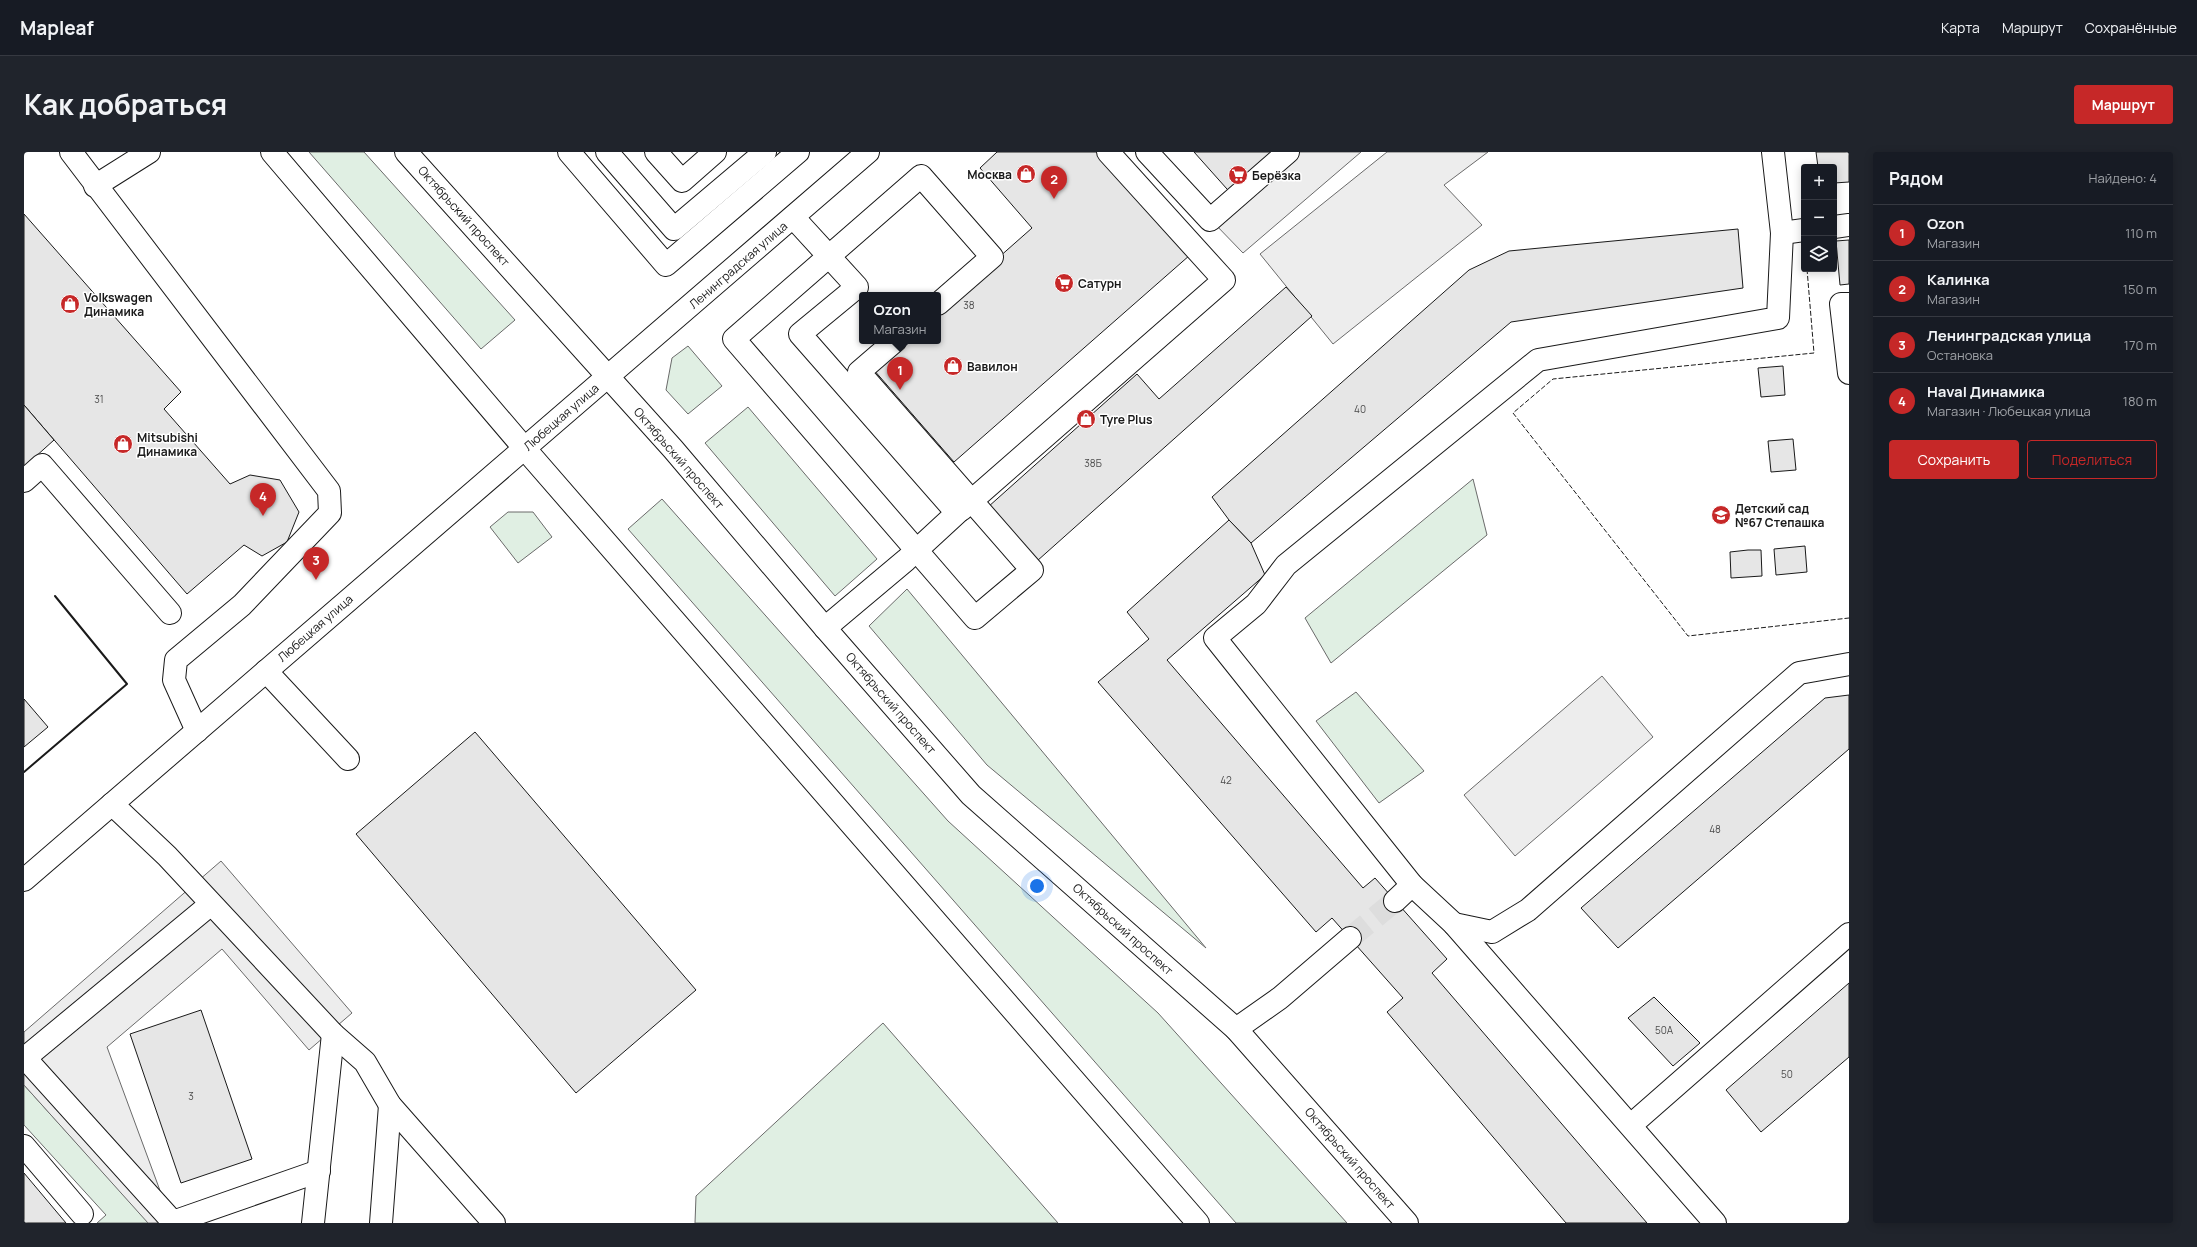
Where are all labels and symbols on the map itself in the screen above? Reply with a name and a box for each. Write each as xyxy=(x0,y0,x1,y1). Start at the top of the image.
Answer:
street label: Октябрьский проспект xyxy=(414,162,514,270)
shop icon: Москва xyxy=(1015,163,1037,185)
supermarket icon: Берёзка xyxy=(1227,164,1249,186)
place label: Москва xyxy=(967,166,1012,183)
pin: 2 xyxy=(1041,166,1067,199)
place label: Берёзка xyxy=(1252,167,1301,184)
street label: Ленинградская улица xyxy=(685,218,791,312)
supermarket icon: Сатурн xyxy=(1053,272,1075,294)
place label: Сатурн xyxy=(1078,275,1122,292)
place label: Volkswagen Динамика xyxy=(84,289,152,320)
shop icon: Volkswagen Динамика xyxy=(59,293,81,315)
house number: 38 xyxy=(963,298,975,312)
shop icon: Вавилон xyxy=(942,355,964,377)
pin: 1 xyxy=(887,357,913,390)
place label: Вавилон xyxy=(967,358,1018,375)
street label: Любецкая улица xyxy=(520,379,602,455)
house number: 31 xyxy=(94,392,104,406)
house number: 40 xyxy=(1354,402,1366,416)
street label: Октябрьский проспект xyxy=(630,403,728,513)
shop icon: Tyre Plus xyxy=(1075,408,1097,430)
place label: Tyre Plus xyxy=(1100,411,1153,428)
place label: Mitsubishi Динамика xyxy=(137,429,198,460)
shop icon: Mitsubishi Динамика xyxy=(112,433,134,455)
house number: 38Б xyxy=(1084,456,1102,470)
pin: 4 xyxy=(250,483,276,516)
place label: Детский сад №67 Степашка xyxy=(1735,500,1824,531)
school or university icon: Детский сад №67 Степашка xyxy=(1710,504,1732,526)
pin: 3 xyxy=(303,547,329,580)
street label: Любецкая улица xyxy=(274,590,356,666)
street label: Октябрьский проспект xyxy=(842,648,940,758)
house number: 42 xyxy=(1220,773,1232,787)
house number: 48 xyxy=(1709,822,1721,836)
your location xyxy=(1027,876,1047,896)
street label: Октябрьский проспект xyxy=(1069,879,1177,979)
house number: 50А xyxy=(1655,1023,1674,1037)
house number: 50 xyxy=(1781,1067,1793,1081)
house number: 3 xyxy=(188,1089,194,1103)
street label: Октябрьский проспект xyxy=(1301,1103,1399,1213)

